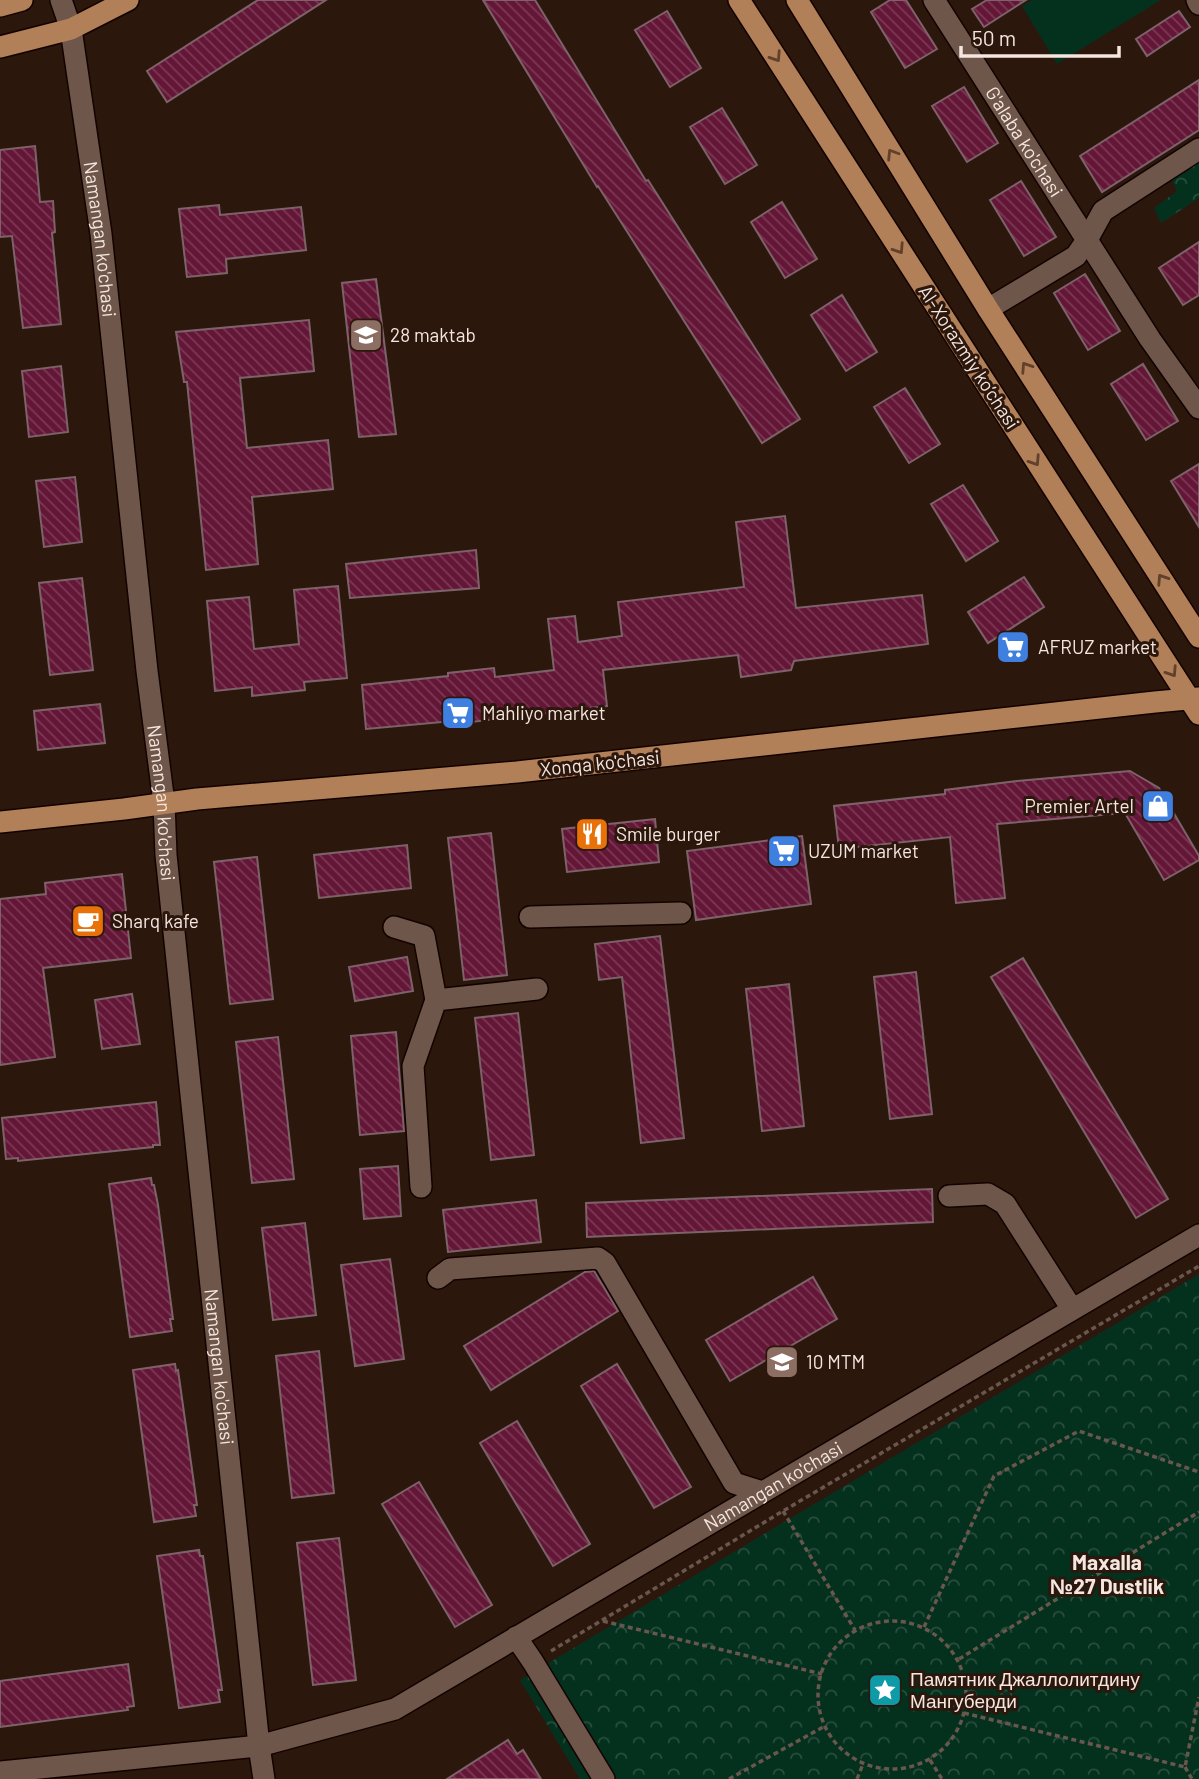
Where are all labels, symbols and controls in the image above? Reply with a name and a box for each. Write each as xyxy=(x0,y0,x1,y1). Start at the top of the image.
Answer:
scale bar xyxy=(961,14,1118,58)
text: 50 m xyxy=(972,25,1016,50)
one-way arrow xyxy=(767,50,780,63)
street label: G'alaba ko'chasi xyxy=(981,82,1068,201)
one-way arrow xyxy=(887,148,900,161)
street label: Namangan ko'chasi xyxy=(79,160,122,318)
one-way arrow xyxy=(891,241,904,254)
street label: Al-Xorazmiy ko’chasi xyxy=(914,280,1025,433)
school or university icon: 28 maktab xyxy=(347,316,385,354)
place label: 28 maktab xyxy=(390,323,476,346)
one-way arrow xyxy=(1021,362,1034,375)
one-way arrow xyxy=(1027,453,1040,466)
one-way arrow xyxy=(1158,574,1170,587)
supermarket icon: AFRUZ market xyxy=(994,628,1032,666)
place label: AFRUZ market xyxy=(1038,635,1157,658)
one-way arrow xyxy=(1164,665,1177,678)
supermarket icon: Mahliyo market xyxy=(439,694,477,732)
place label: Mahliyo market xyxy=(482,701,606,724)
street label: Namangan ko'chasi xyxy=(143,723,181,882)
street label: Xonqa ko'chasi xyxy=(539,745,661,780)
shop icon: Premier Artel xyxy=(1139,787,1177,825)
place label: Premier Artel xyxy=(1025,794,1134,817)
restaurant icon: Smile burger xyxy=(573,815,611,853)
place label: Smile burger xyxy=(616,822,720,845)
supermarket icon: UZUM market xyxy=(765,832,803,870)
place label: UZUM market xyxy=(808,839,919,862)
cafe icon: Sharq kafe xyxy=(69,902,107,940)
place label: Sharq kafe xyxy=(112,909,199,932)
street label: Namangan ko'chasi xyxy=(200,1288,240,1446)
school or university icon: 10 MTM xyxy=(763,1343,801,1381)
place label: 10 MTM xyxy=(806,1350,865,1373)
street label: Namangan ko'chasi xyxy=(699,1436,846,1536)
district label: Maxalla №27 Dustlik xyxy=(1050,1549,1164,1598)
place label: Памятник Джаллолитдину Мангуберди xyxy=(910,1667,1140,1712)
place icon: Памятник Джаллолитдину Мангуберди xyxy=(866,1671,904,1709)

